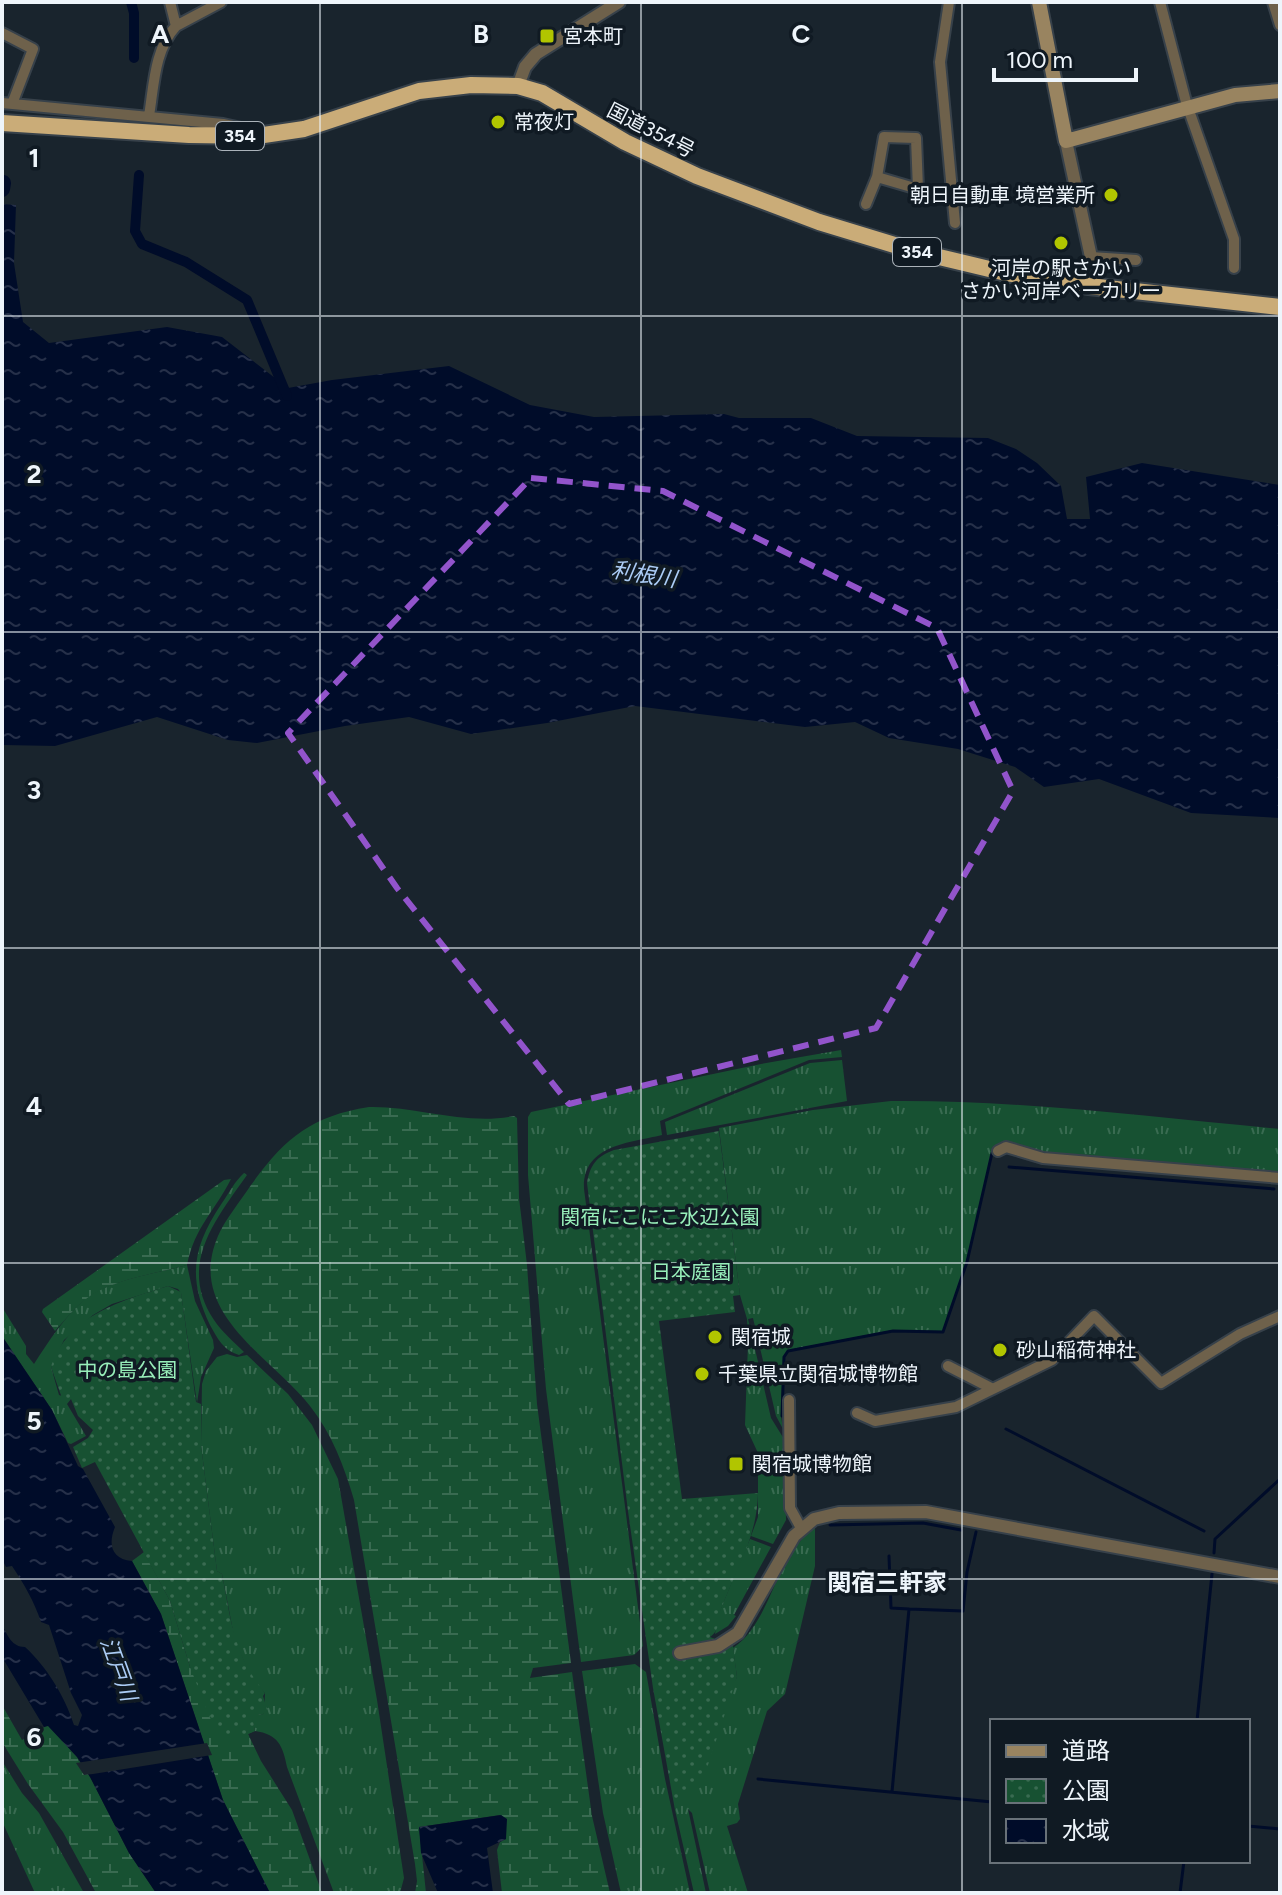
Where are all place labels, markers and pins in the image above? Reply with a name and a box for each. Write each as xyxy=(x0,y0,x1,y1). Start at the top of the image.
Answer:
place label: 宮本町 xyxy=(563,24,623,48)
marker: 宮本町 xyxy=(538,27,556,45)
place label: 常夜灯 xyxy=(514,110,574,134)
marker: 常夜灯 xyxy=(489,113,507,131)
place label: 朝日自動車 境営業所 xyxy=(910,183,1095,207)
marker: 朝日自動車 境営業所 xyxy=(1102,186,1120,204)
marker: 河岸の駅さかい さかい河岸ベーカリー xyxy=(1052,234,1070,252)
place label: 河岸の駅さかい さかい河岸ベーカリー xyxy=(961,256,1161,303)
place label: 関宿城 xyxy=(731,1325,791,1349)
marker: 関宿城 xyxy=(706,1328,724,1346)
place label: 砂山稲荷神社 xyxy=(1016,1338,1136,1362)
marker: 砂山稲荷神社 xyxy=(991,1341,1009,1359)
place label: 千葉県立関宿城博物館 xyxy=(718,1362,918,1386)
marker: 千葉県立関宿城博物館 xyxy=(693,1365,711,1383)
place label: 関宿城博物館 xyxy=(752,1452,872,1476)
marker: 関宿城博物館 xyxy=(727,1455,745,1473)

